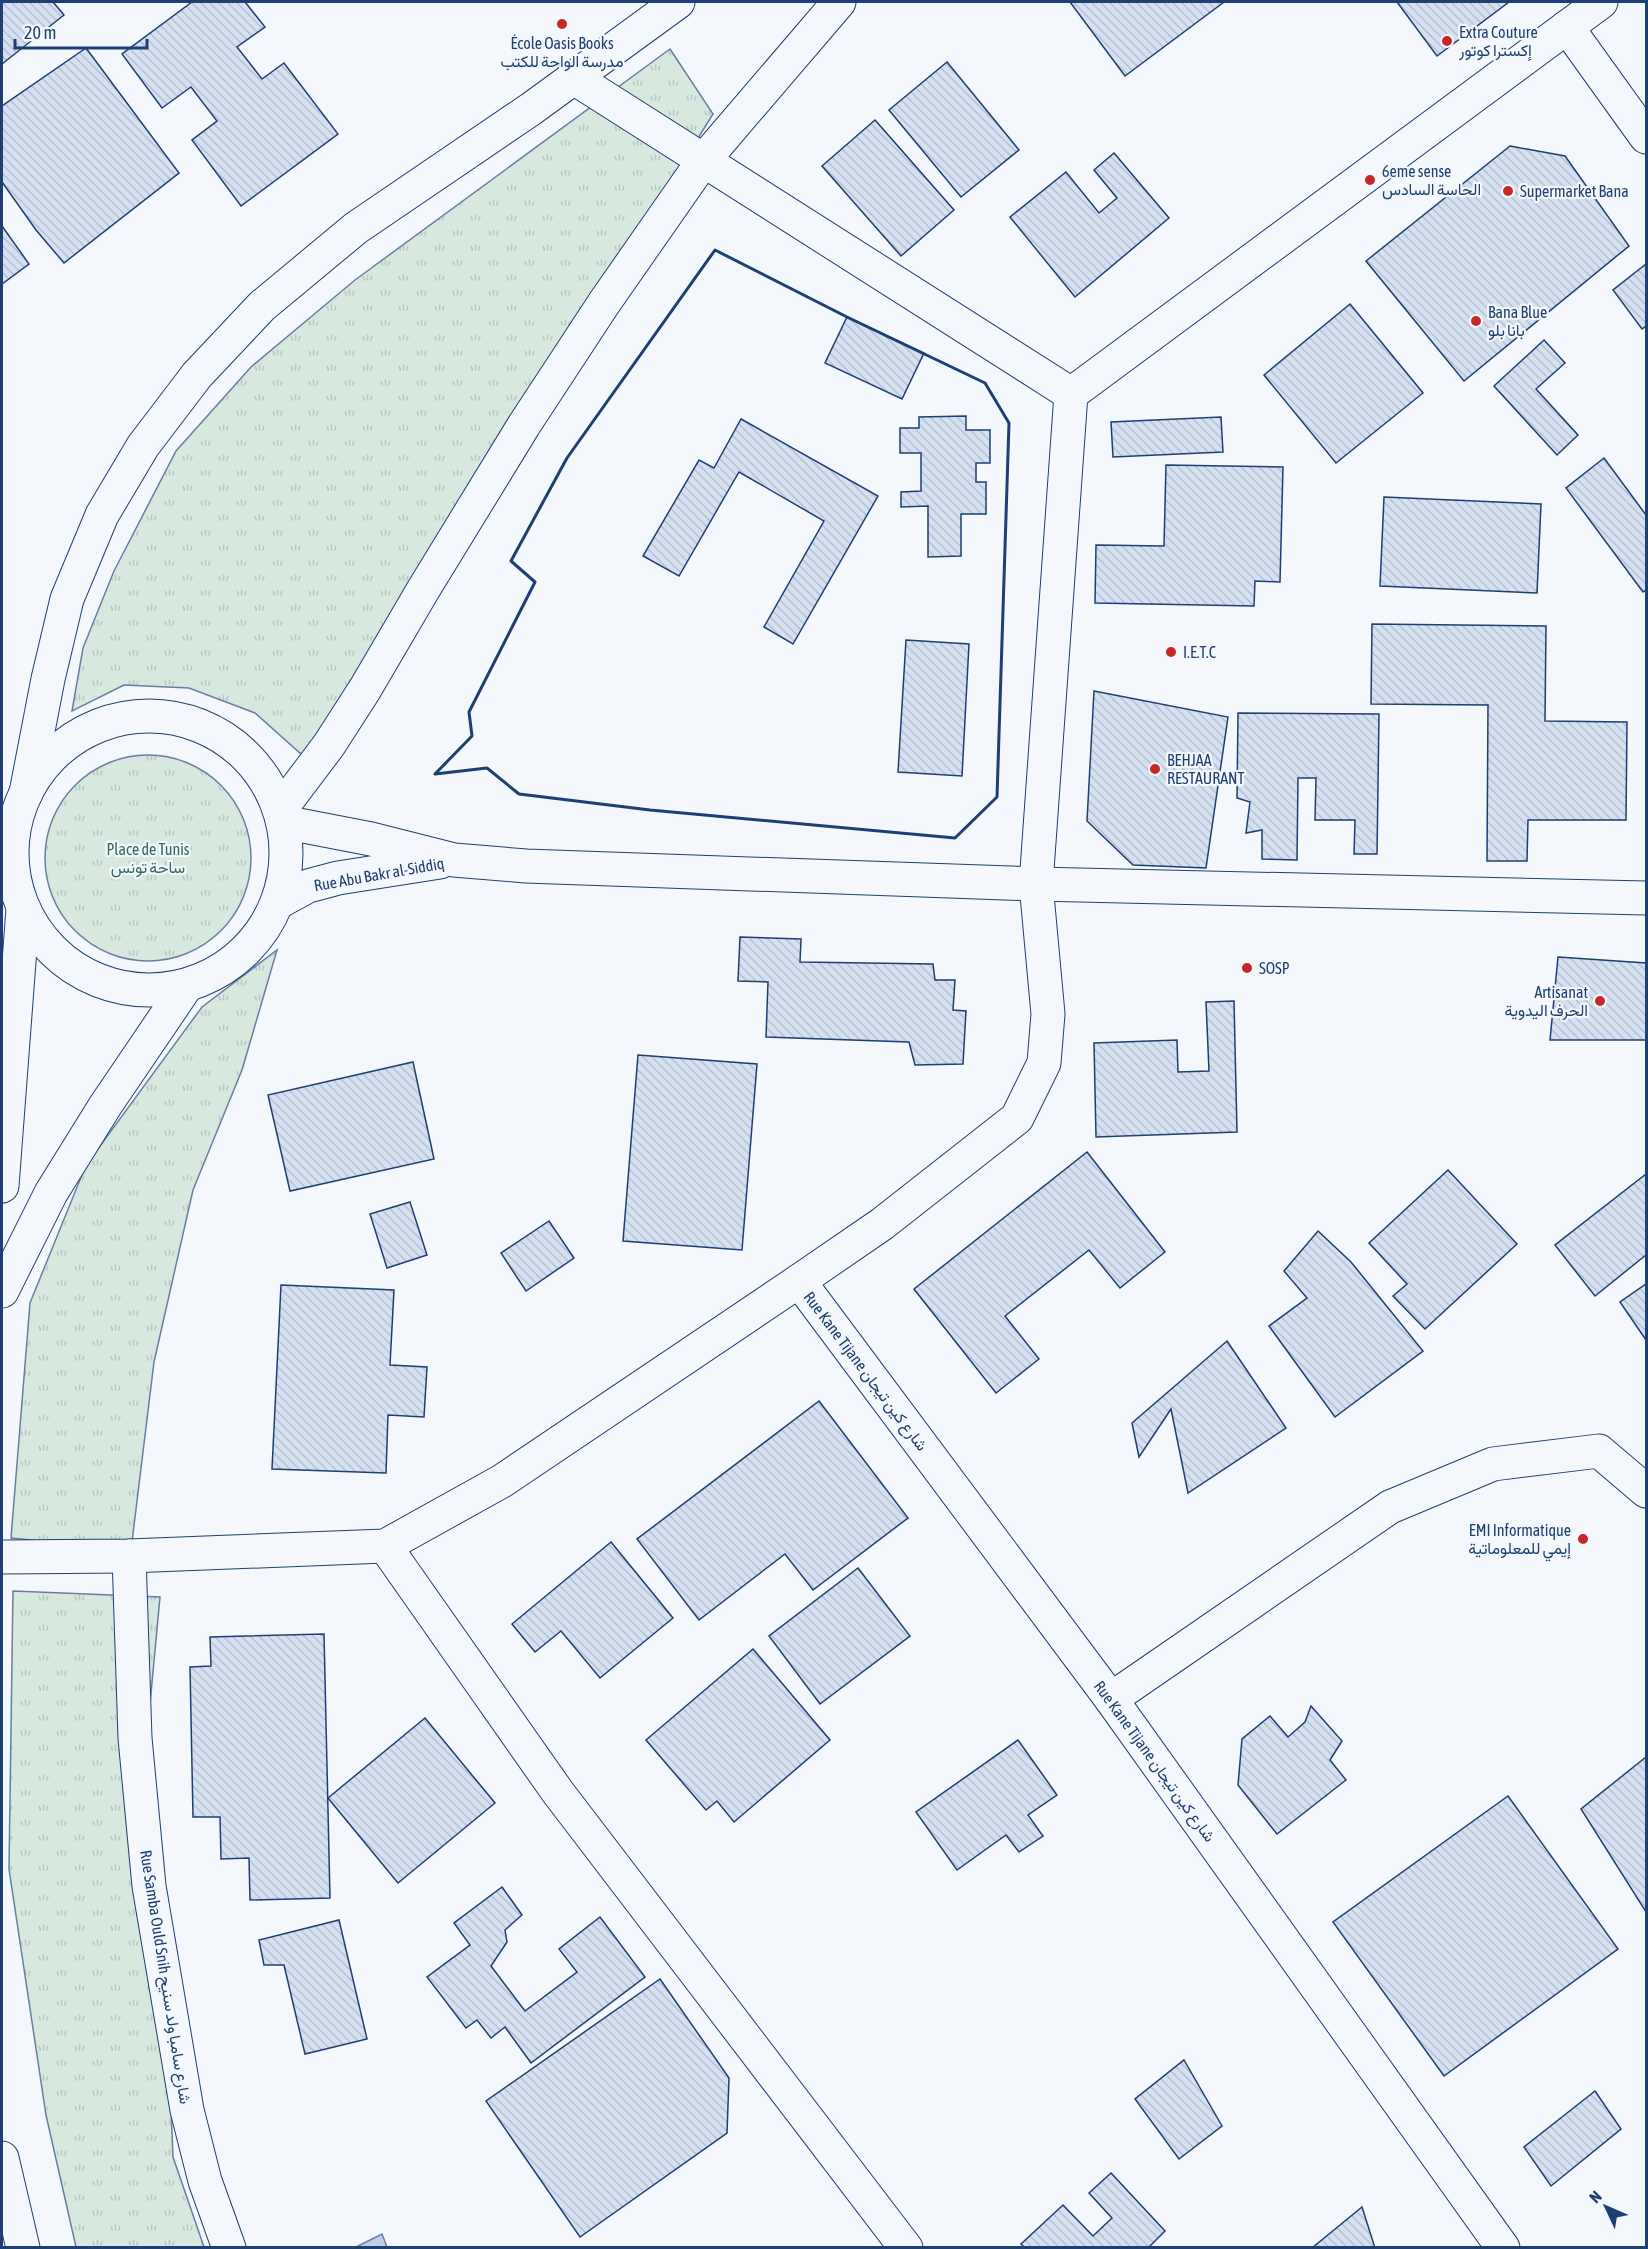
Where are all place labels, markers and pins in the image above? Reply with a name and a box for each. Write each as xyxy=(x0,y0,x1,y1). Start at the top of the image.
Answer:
marker: École Oasis Books مدرسة الواحة للكتب xyxy=(555,17,569,31)
place label: Extra Couture إكسترا كوتور xyxy=(1458,23,1538,61)
place label: École Oasis Books مدرسة الواحة للكتب xyxy=(500,34,624,72)
marker: Extra Couture إكسترا كوتور xyxy=(1440,34,1454,48)
place label: 6eme sense الحاسة السادس xyxy=(1382,162,1481,200)
marker: 6eme sense الحاسة السادس xyxy=(1363,173,1377,187)
place label: Supermarket Bana xyxy=(1520,182,1629,201)
marker: Supermarket Bana xyxy=(1501,184,1515,198)
place label: Bana Blue بانا بلو xyxy=(1488,303,1547,341)
marker: Bana Blue بانا بلو xyxy=(1469,314,1483,328)
place label: I.E.T.C xyxy=(1183,643,1216,661)
marker: I.E.T.C xyxy=(1164,645,1178,659)
place label: BEHJAA RESTAURANT xyxy=(1167,751,1245,787)
marker: BEHJAA RESTAURANT xyxy=(1148,762,1162,776)
place label: SOSP xyxy=(1259,959,1290,977)
marker: SOSP xyxy=(1240,961,1254,975)
place label: Artisanat الحرف اليدوية xyxy=(1505,983,1588,1021)
marker: Artisanat الحرف اليدوية xyxy=(1593,994,1607,1008)
place label: EMI Informatique إيمي للمعلوماتية xyxy=(1468,1521,1571,1562)
marker: EMI Informatique إيمي للمعلوماتية xyxy=(1576,1532,1590,1546)

